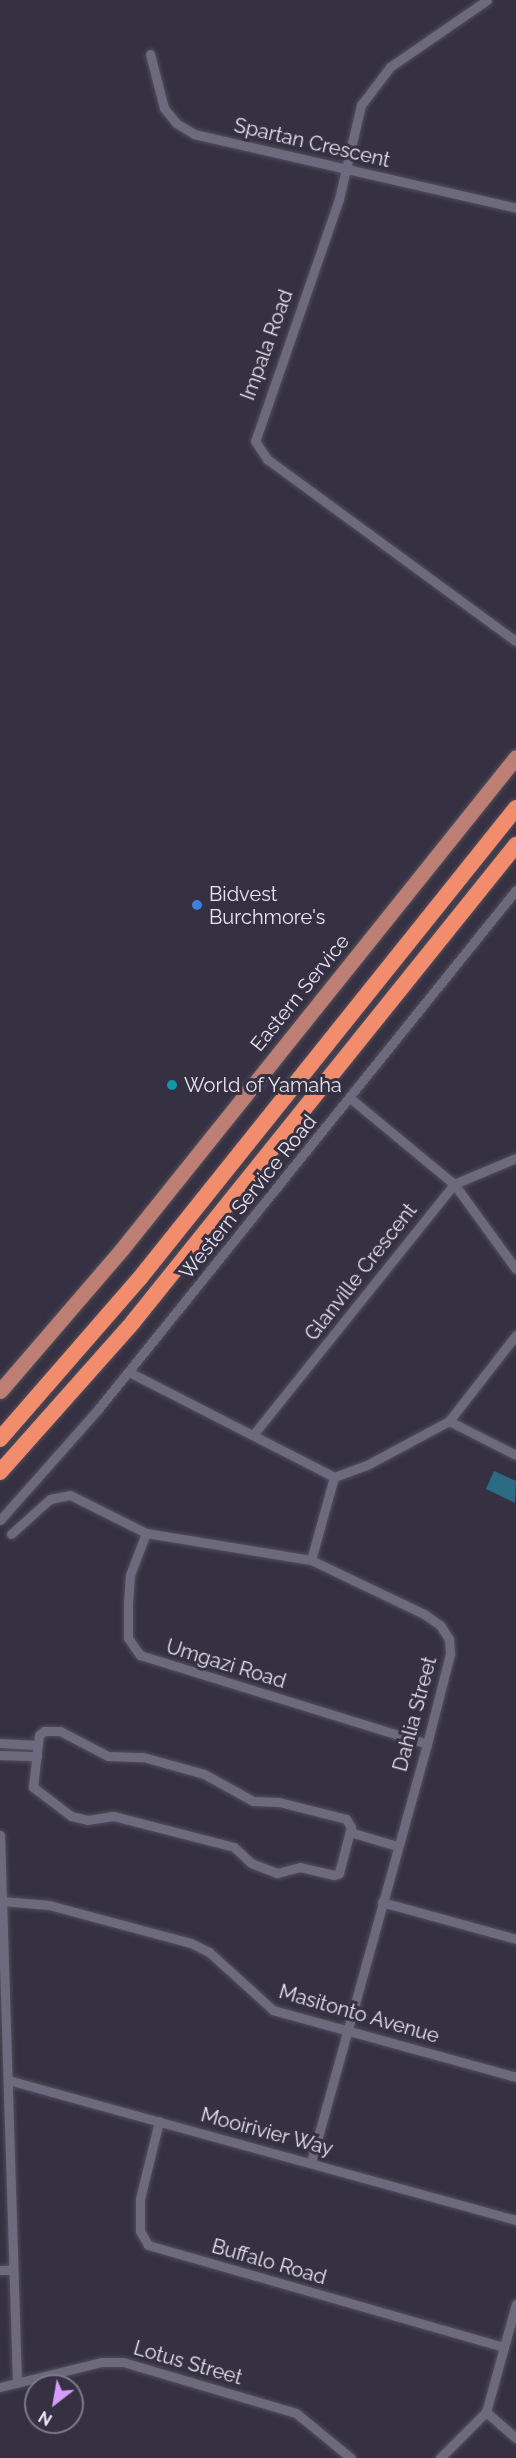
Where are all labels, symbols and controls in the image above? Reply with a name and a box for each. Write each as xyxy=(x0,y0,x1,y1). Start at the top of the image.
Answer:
street label: Spartan Crescent xyxy=(232,113,392,173)
street label: Impala Road xyxy=(236,286,298,404)
place label: Bidvest Burchmore's xyxy=(209,882,325,929)
marker: Bidvest Burchmore's xyxy=(190,898,204,912)
street label: Eastern Service xyxy=(246,930,354,1056)
place label: World of Yamaha xyxy=(184,1073,343,1097)
marker: World of Yamaha xyxy=(165,1078,179,1092)
street label: Western Service Road xyxy=(174,1110,322,1284)
street label: Glanville Crescent xyxy=(300,1199,422,1345)
street label: Umgazi Road xyxy=(163,1634,289,1694)
street label: Dahlia Street xyxy=(388,1654,442,1774)
street label: Masitonto Avenue xyxy=(276,1980,442,2048)
street label: Mooirivier Way xyxy=(198,2103,336,2161)
street label: Buffalo Road xyxy=(209,2234,329,2290)
street label: Lotus Street xyxy=(131,2336,245,2390)
north arrow xyxy=(24,2374,84,2434)
text: N xyxy=(35,2407,56,2429)

